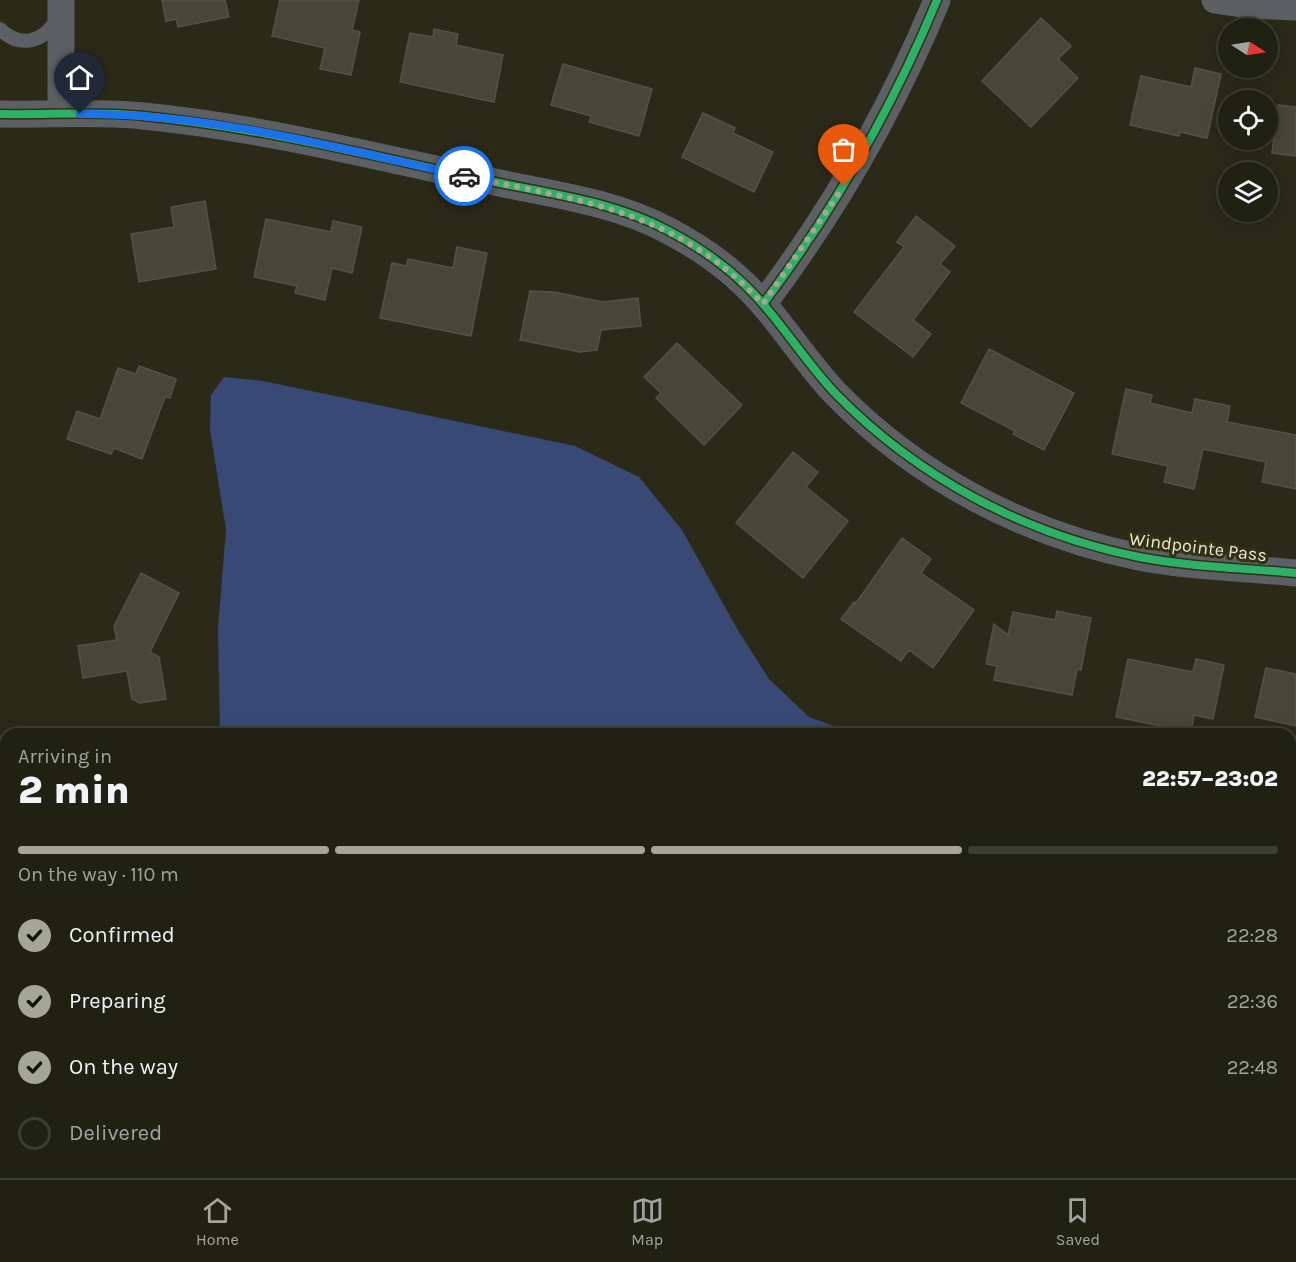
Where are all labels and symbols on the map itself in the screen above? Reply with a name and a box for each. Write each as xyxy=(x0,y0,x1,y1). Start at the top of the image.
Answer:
north arrow xyxy=(1218,18,1278,78)
pin xyxy=(54,52,105,114)
pin xyxy=(818,124,869,186)
courier xyxy=(434,146,494,206)
street label: Windpointe Pass xyxy=(1128,528,1268,566)

